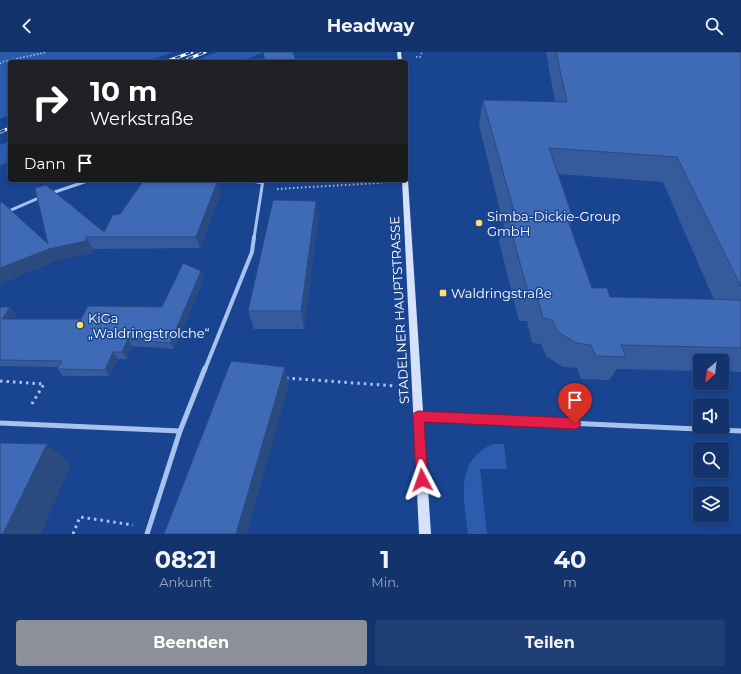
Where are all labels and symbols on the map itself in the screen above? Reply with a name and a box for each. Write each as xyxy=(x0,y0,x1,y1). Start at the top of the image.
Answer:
place label: Simba-Dickie-Group GmbH xyxy=(487,208,620,239)
street label: STADELNER HAUPTSTRASSE xyxy=(386,216,412,404)
marker: Simba-Dickie-Group GmbH xyxy=(474,218,484,228)
place label: Waldringstraße xyxy=(451,285,552,301)
marker: Waldringstraße xyxy=(438,288,448,298)
place label: KiGa „Waldringstrolche“ xyxy=(88,310,210,341)
marker: KiGa „Waldringstrolche“ xyxy=(75,320,85,330)
north arrow xyxy=(693,354,729,390)
pin xyxy=(558,383,592,424)
position arrow xyxy=(401,459,443,501)

